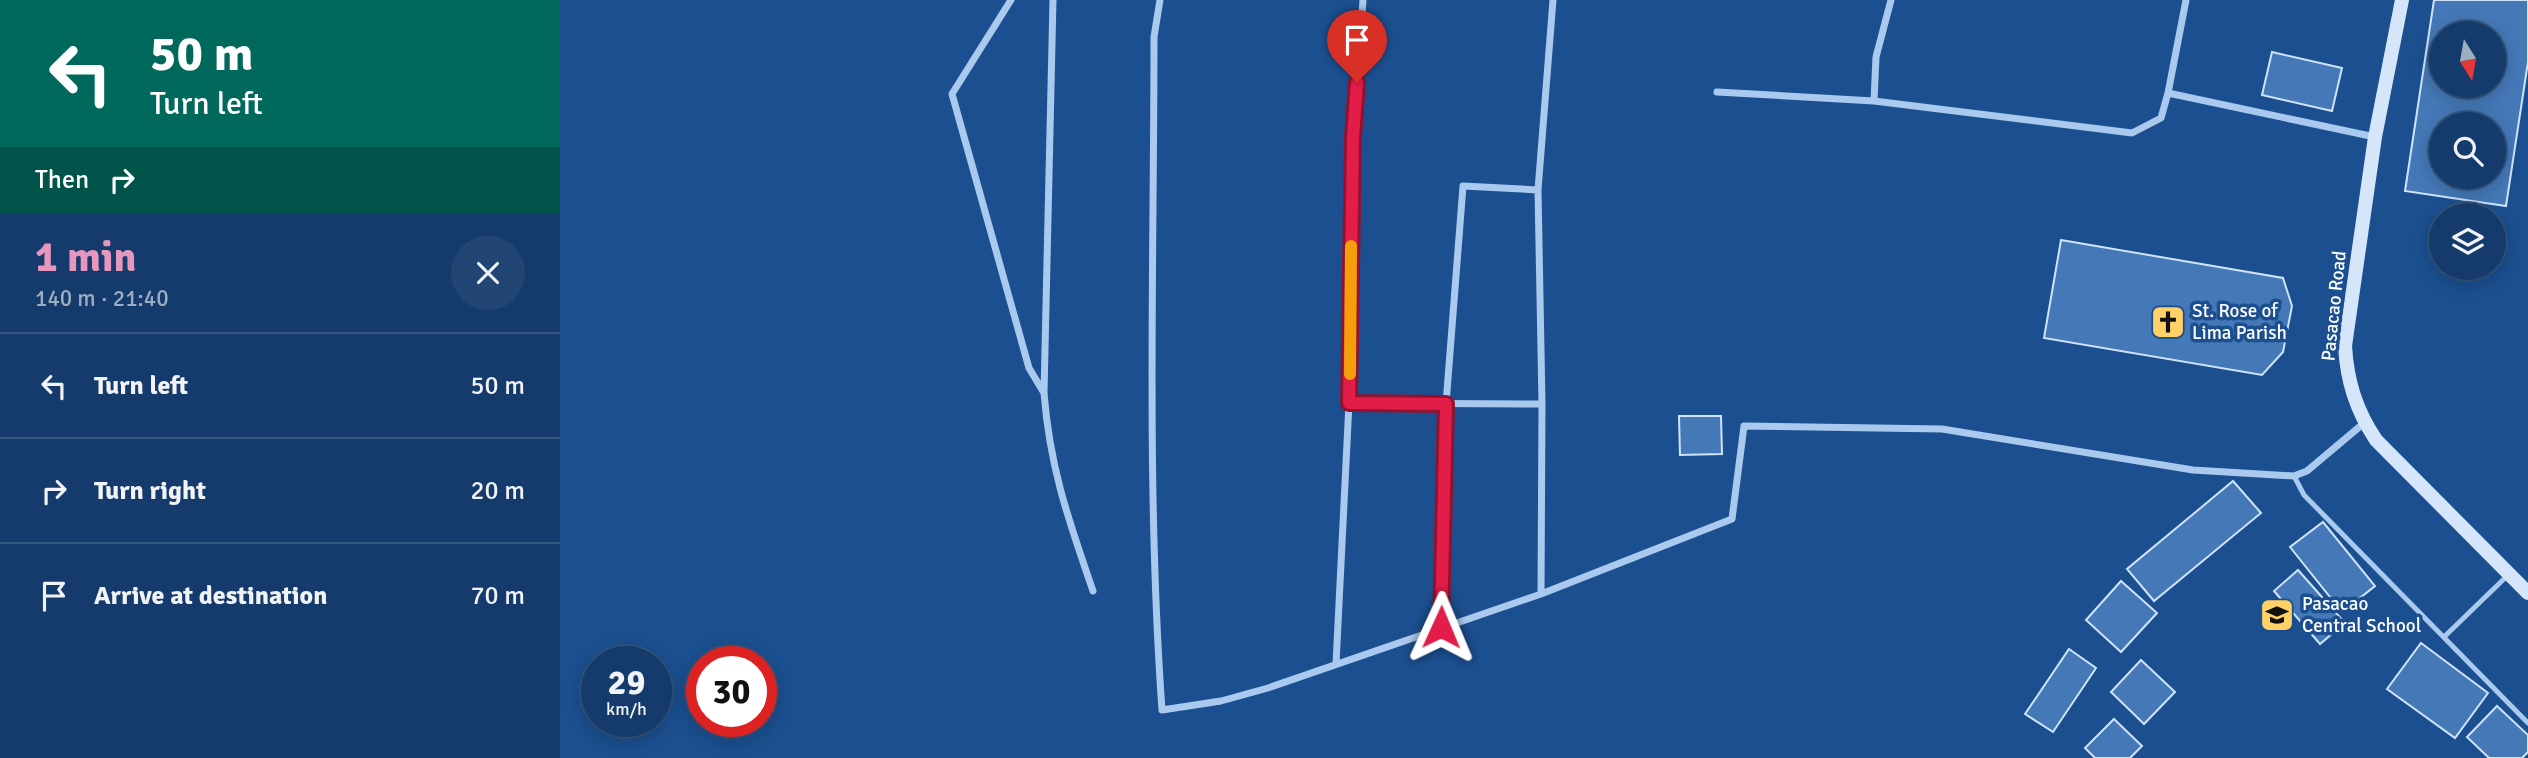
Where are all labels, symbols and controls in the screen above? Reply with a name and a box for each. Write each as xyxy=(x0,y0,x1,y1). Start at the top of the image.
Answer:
pin xyxy=(1327,10,1387,82)
icon: arrive xyxy=(1338,21,1376,59)
north arrow xyxy=(2429,21,2506,98)
map controls xyxy=(2429,21,2506,280)
text: 50 m xyxy=(150,24,253,84)
icon: left xyxy=(35,28,126,119)
text: Turn left xyxy=(150,84,263,123)
button: search xyxy=(2429,112,2506,189)
icon: right xyxy=(103,161,141,199)
text: Then xyxy=(35,164,89,196)
button: layers xyxy=(2429,203,2506,280)
text: 1 min xyxy=(35,232,136,283)
button: close xyxy=(451,236,525,310)
street label: Pasacao Road xyxy=(2316,249,2352,363)
text: 140 m · 21:40 xyxy=(35,284,169,313)
place label: St. Rose of Lima Parish xyxy=(2192,299,2287,345)
church icon: St. Rose of Lima Parish xyxy=(2149,303,2187,341)
icon: left xyxy=(35,367,73,405)
text: Turn left xyxy=(94,370,188,402)
text: 50 m xyxy=(470,370,525,402)
icon: right xyxy=(35,472,73,510)
text: Turn right xyxy=(94,475,206,507)
text: 20 m xyxy=(470,475,525,507)
icon: arrive xyxy=(35,577,73,615)
text: Arrive at destination xyxy=(94,580,327,612)
text: 70 m xyxy=(470,580,525,612)
position arrow xyxy=(1404,590,1478,664)
place label: Pasacao Central School xyxy=(2302,592,2421,638)
school or university icon: Pasacao Central School xyxy=(2258,596,2296,634)
speed limit sign: 30 xyxy=(686,646,777,737)
text: 29 xyxy=(608,661,645,704)
text: km/h xyxy=(606,698,647,720)

